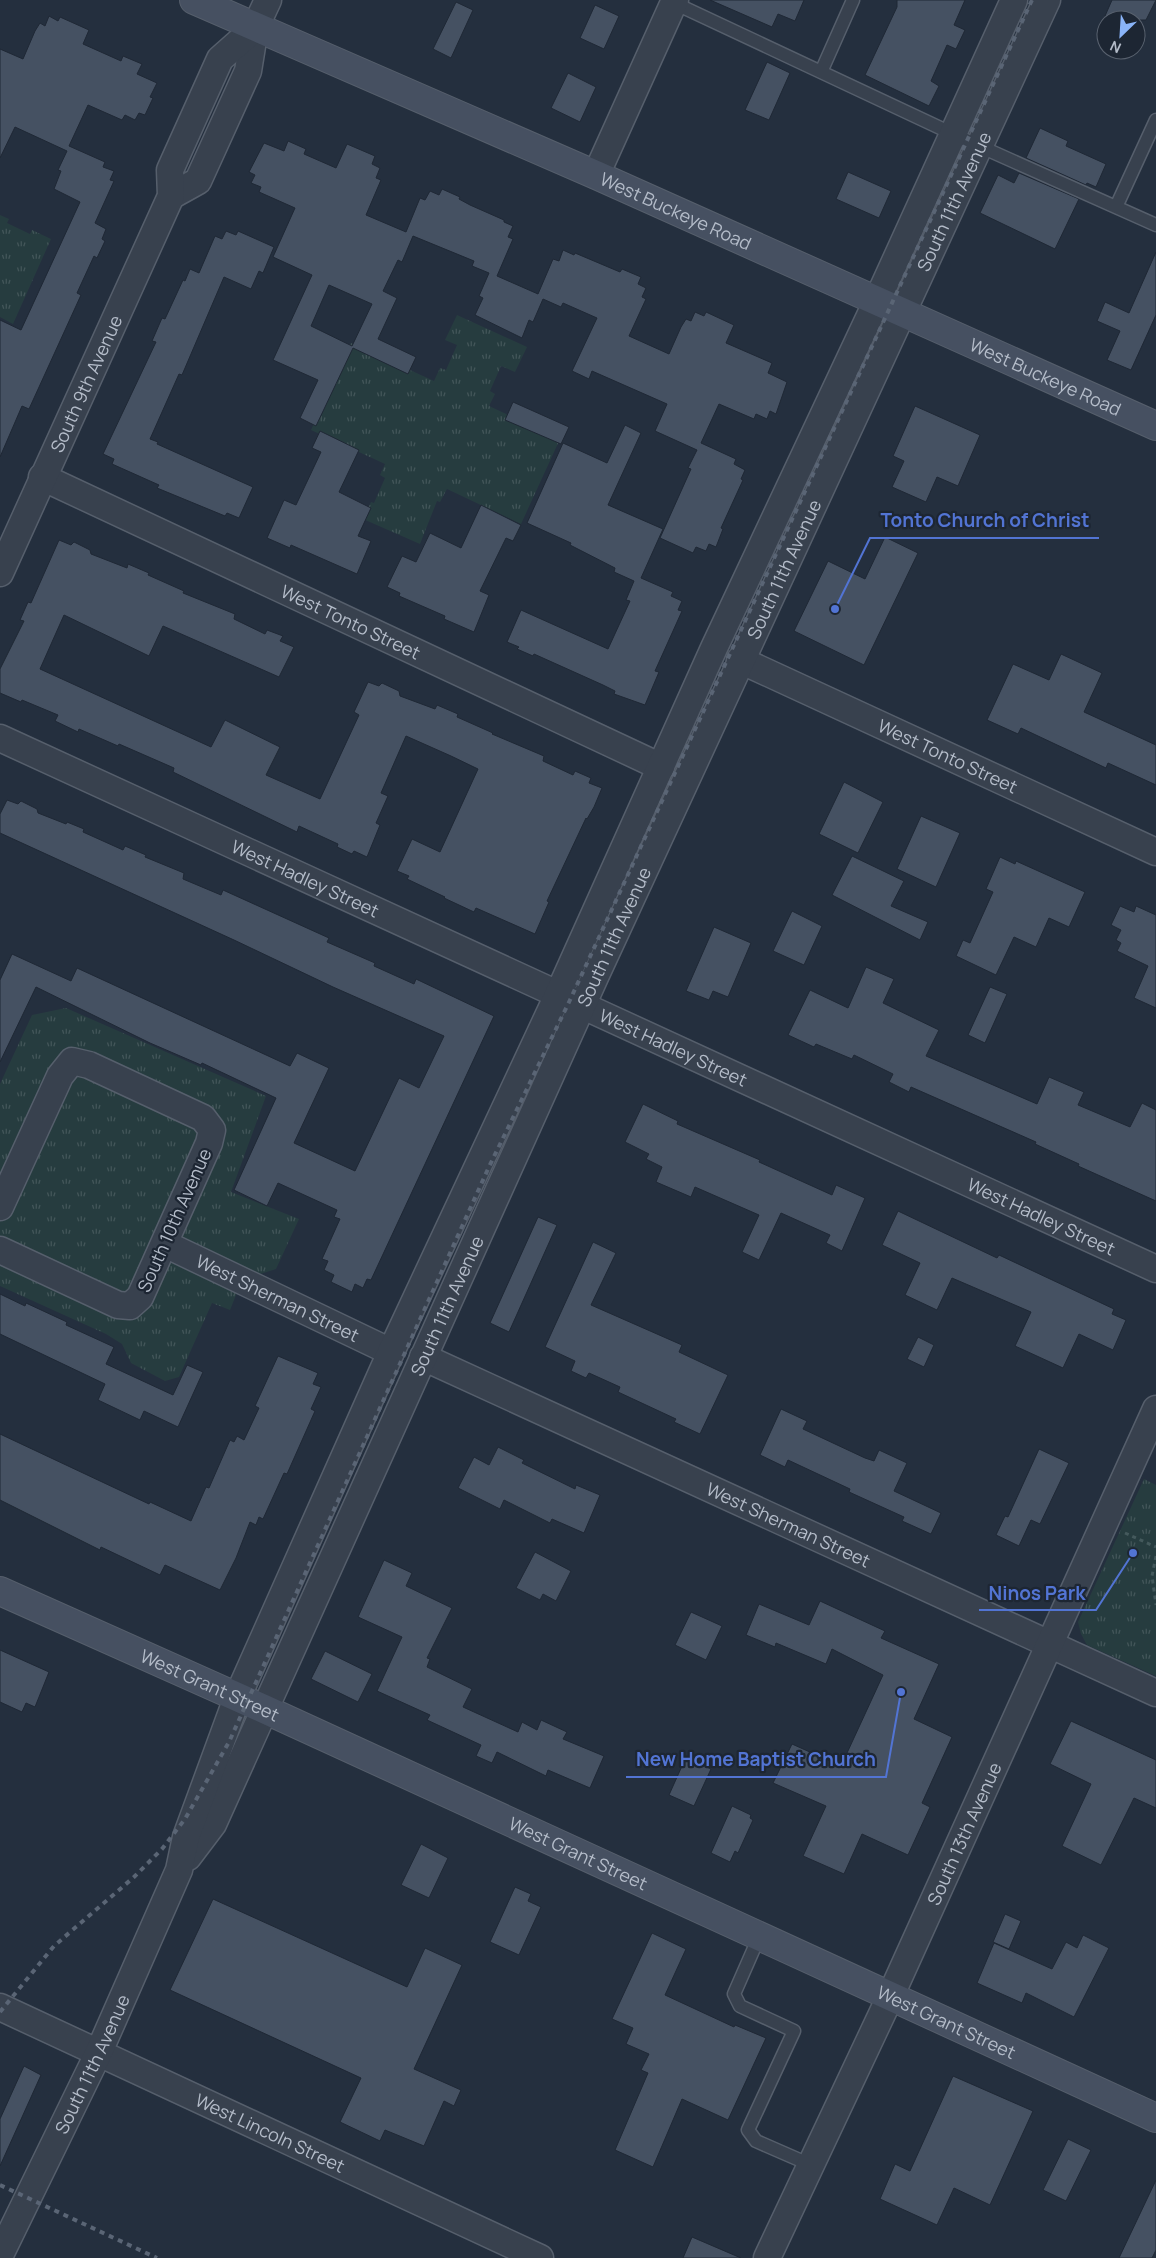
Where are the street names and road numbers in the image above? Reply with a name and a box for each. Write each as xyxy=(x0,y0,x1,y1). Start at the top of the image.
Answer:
street label: South 11th Avenue xyxy=(911,128,996,275)
street label: West Buckeye Road xyxy=(596,166,755,255)
street label: South 9th Avenue xyxy=(44,311,127,456)
street label: West Buckeye Road xyxy=(966,332,1125,421)
street label: South 11th Avenue xyxy=(741,495,826,643)
street label: West Tonto Street xyxy=(277,579,424,665)
street label: West Tonto Street xyxy=(874,713,1022,799)
street label: West Hadley Street xyxy=(228,834,383,923)
street label: South 11th Avenue xyxy=(571,863,656,1010)
street label: West Hadley Street xyxy=(596,1003,751,1092)
street label: South 10th Avenue xyxy=(132,1144,216,1296)
street label: West Hadley Street xyxy=(964,1172,1119,1261)
street label: South 11th Avenue xyxy=(405,1232,489,1380)
street label: West Sherman Street xyxy=(192,1249,363,1347)
street label: West Sherman Street xyxy=(703,1477,874,1572)
street label: West Grant Street xyxy=(137,1643,283,1726)
street label: South 13th Avenue xyxy=(921,1758,1007,1909)
street label: West Grant Street xyxy=(505,1811,651,1895)
street label: West Grant Street xyxy=(873,1980,1020,2064)
street label: South 11th Avenue xyxy=(49,1991,135,2138)
street label: West Lincoln Street xyxy=(192,2087,349,2178)

